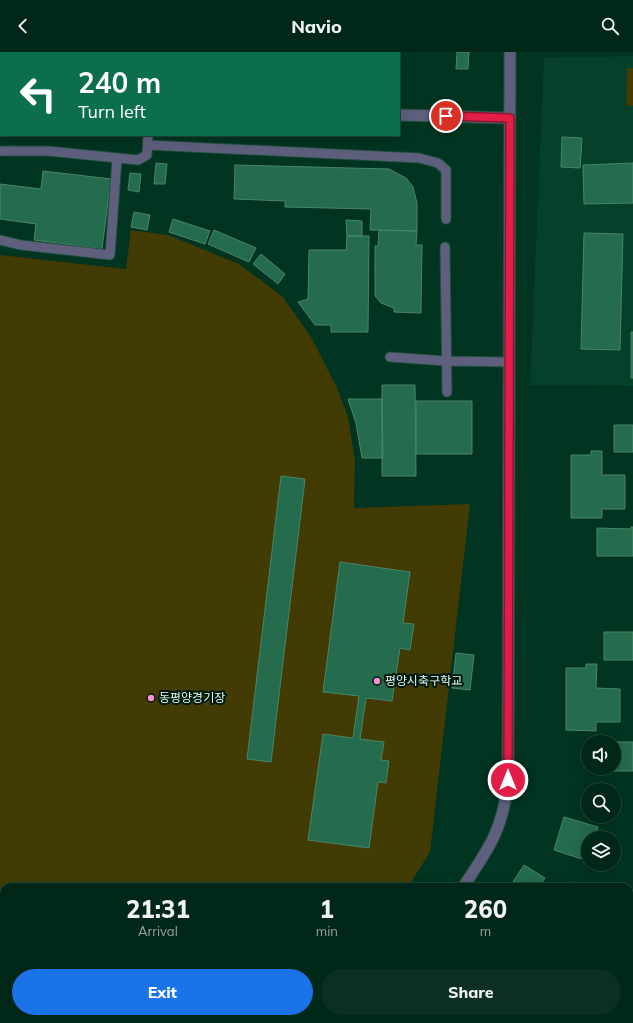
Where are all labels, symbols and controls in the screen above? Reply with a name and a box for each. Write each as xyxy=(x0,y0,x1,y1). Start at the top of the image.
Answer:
icon: back xyxy=(12,15,34,37)
text: Navio xyxy=(291,15,342,38)
icon: search xyxy=(599,15,621,37)
text: 240 m xyxy=(78,65,161,100)
icon: left xyxy=(12,68,64,120)
pin xyxy=(429,99,463,133)
text: Turn left xyxy=(78,100,146,123)
icon: arrive xyxy=(435,105,457,127)
place label: 평양시축구학교 xyxy=(385,673,462,688)
marker: 평양시축구학교 xyxy=(372,676,382,686)
place label: 동평양경기장 xyxy=(159,690,225,705)
marker: 동평양경기장 xyxy=(146,693,156,703)
map controls xyxy=(581,735,621,871)
button: sound xyxy=(581,735,621,775)
position arrow xyxy=(487,759,529,801)
button: search xyxy=(581,783,621,823)
button: layers xyxy=(581,831,621,871)
text: 21:31 xyxy=(126,894,190,924)
text: 1 xyxy=(320,894,334,924)
text: 260 xyxy=(464,894,507,924)
text: Arrival xyxy=(138,923,178,939)
text: min xyxy=(316,923,338,939)
text: m xyxy=(480,923,491,939)
button: Exit xyxy=(12,969,313,1015)
button: Share xyxy=(321,969,621,1015)

